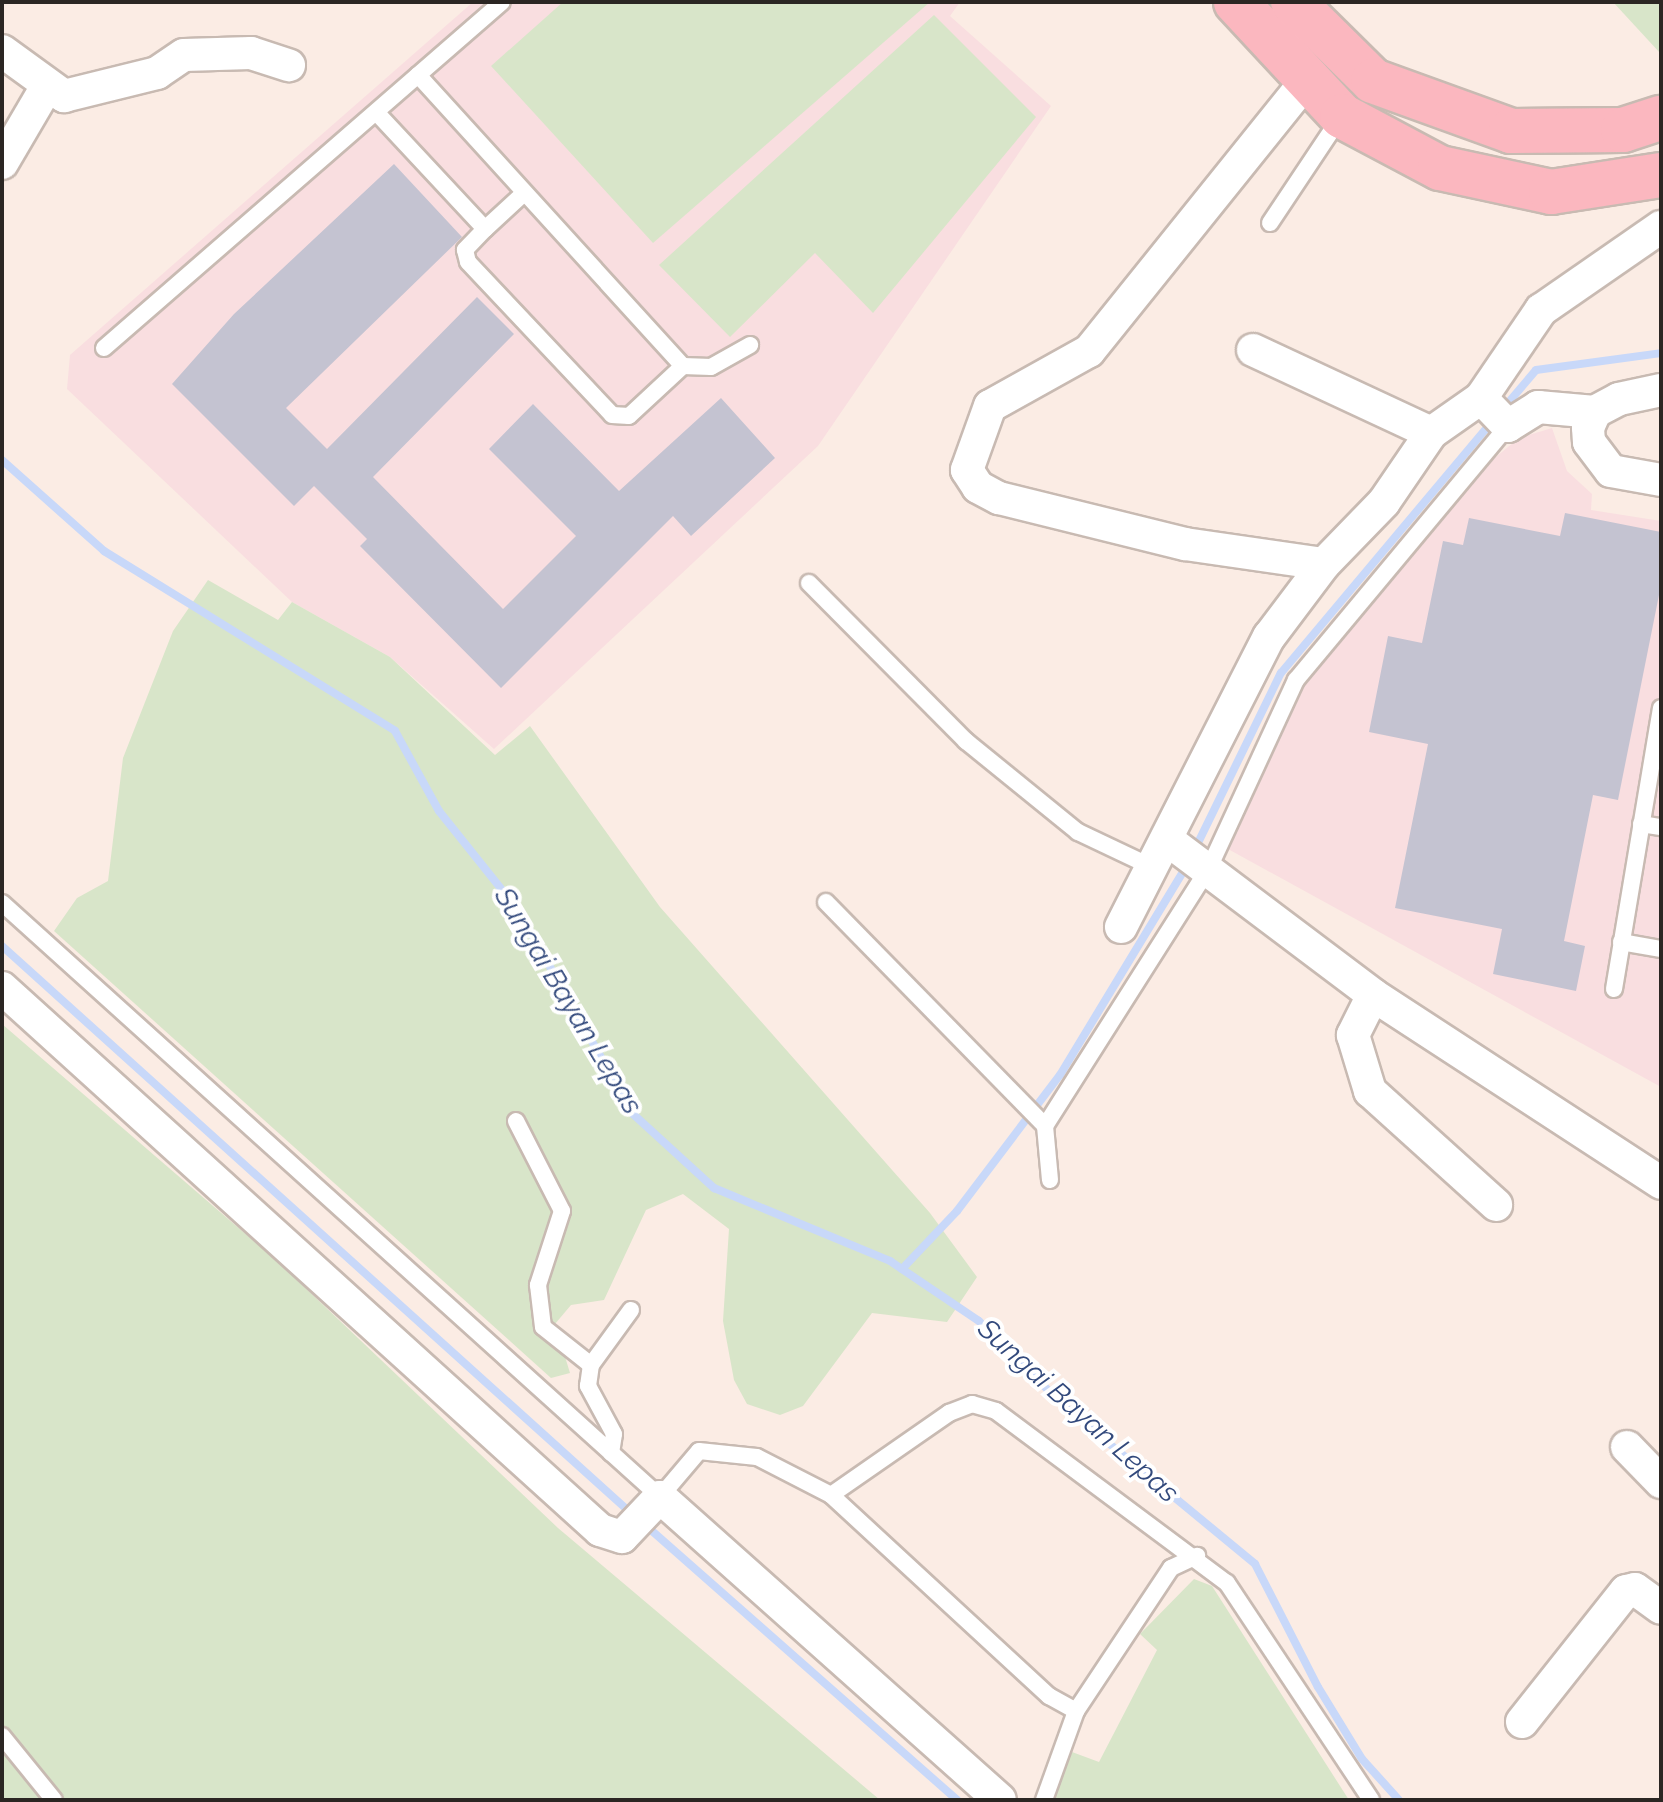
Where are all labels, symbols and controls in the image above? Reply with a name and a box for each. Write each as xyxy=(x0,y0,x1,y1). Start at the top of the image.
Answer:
water label: Sungai Bayan Lepas xyxy=(487,882,649,1120)
water label: Sungai Bayan Lepas xyxy=(971,1312,1185,1510)

